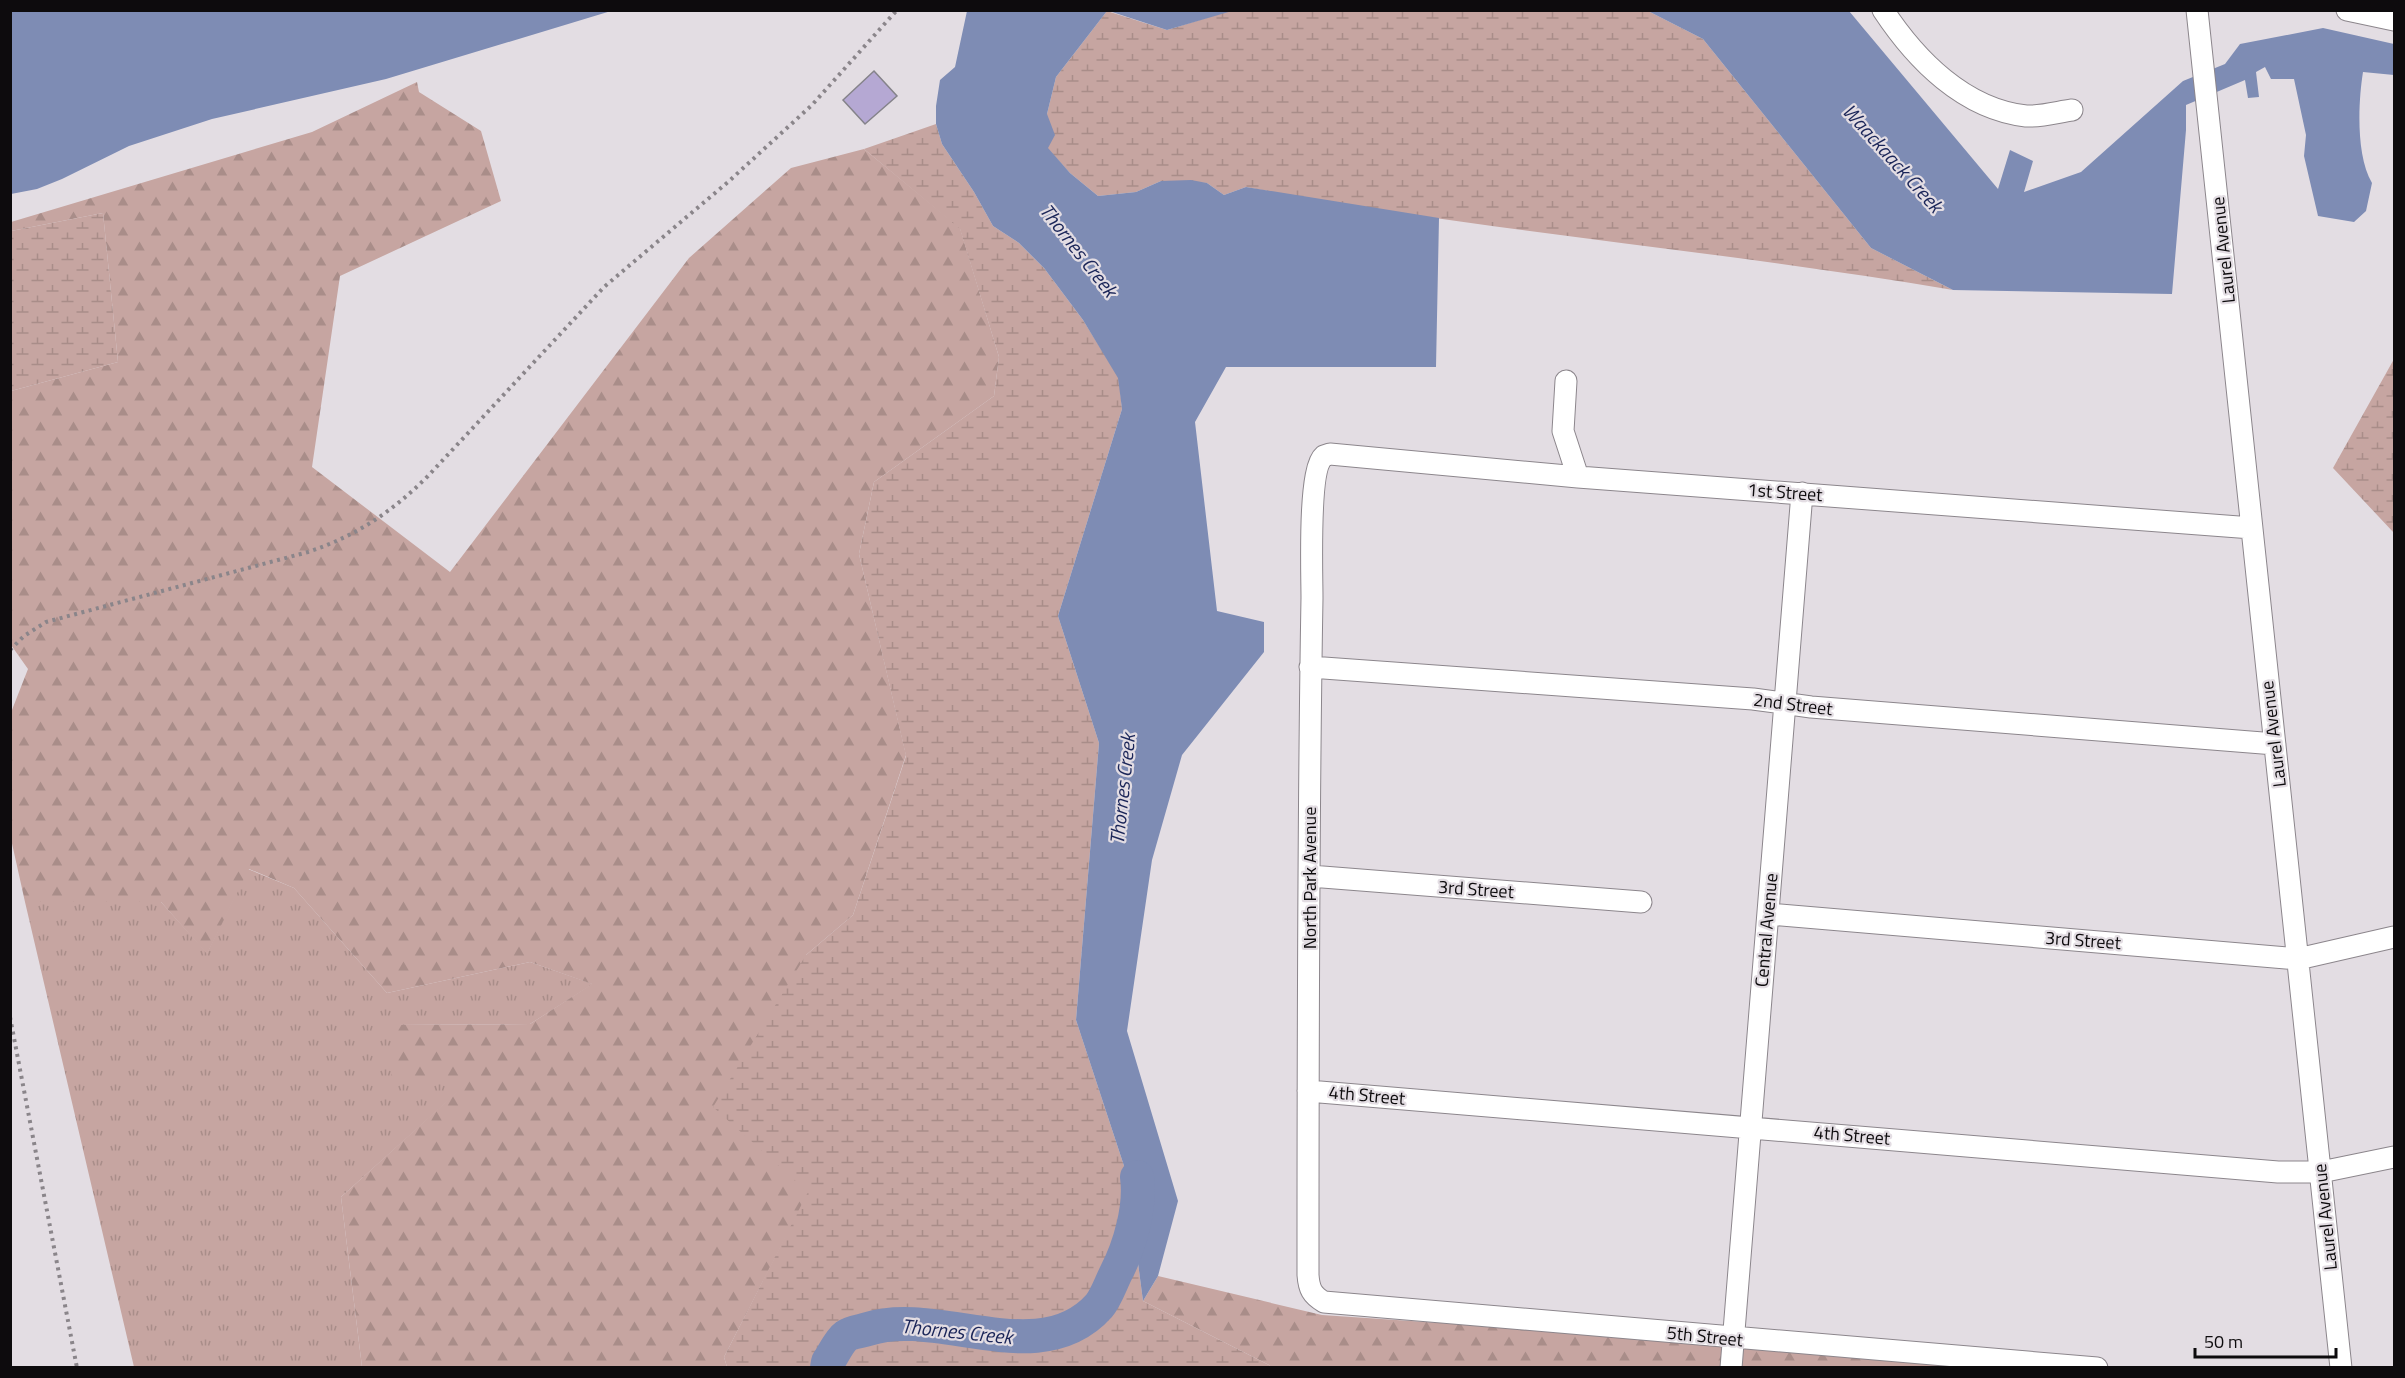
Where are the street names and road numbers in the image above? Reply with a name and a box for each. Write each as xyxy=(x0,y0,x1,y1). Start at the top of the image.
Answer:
street label: Laurel Avenue xyxy=(2204,195,2242,305)
street label: 1st Street xyxy=(1747,476,1824,508)
street label: Laurel Avenue xyxy=(2253,679,2293,789)
street label: 2nd Street xyxy=(1752,686,1835,722)
street label: North Park Avenue xyxy=(1296,807,1323,949)
street label: Central Avenue xyxy=(1748,872,1784,988)
street label: 3rd Street xyxy=(1437,873,1516,905)
street label: 3rd Street xyxy=(2044,924,2123,956)
street label: 4th Street xyxy=(1328,1078,1407,1112)
street label: 4th Street xyxy=(1813,1118,1892,1152)
street label: Laurel Avenue xyxy=(2306,1162,2344,1272)
street label: 5th Street xyxy=(1666,1319,1745,1353)

